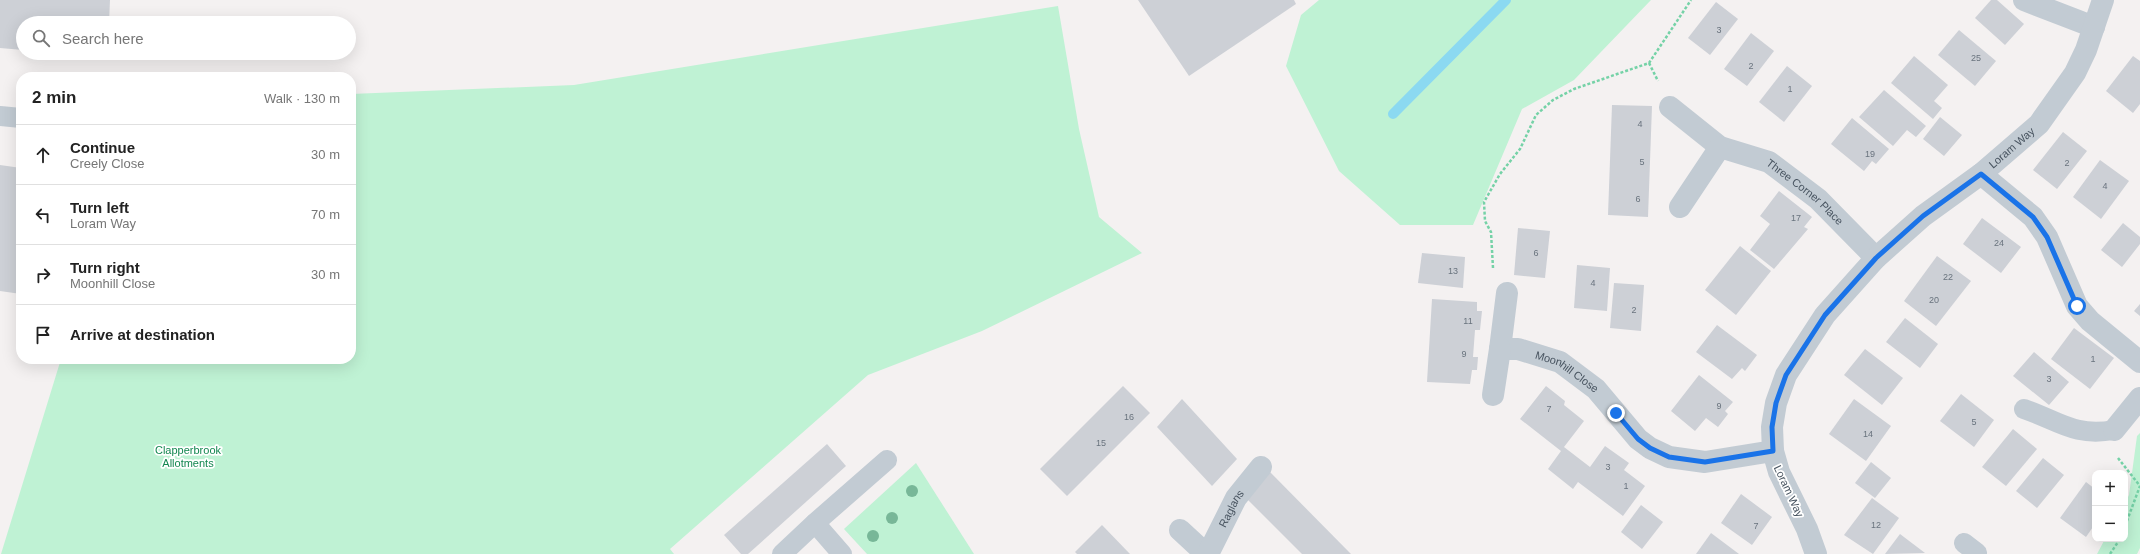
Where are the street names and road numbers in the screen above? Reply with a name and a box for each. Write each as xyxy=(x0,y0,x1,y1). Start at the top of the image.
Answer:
street label: Loram Way xyxy=(1986,125,2037,170)
street label: Three Corner Place xyxy=(1764,156,1846,227)
street label: Moonhill Close xyxy=(1534,349,1601,395)
street label: Loram Way xyxy=(1772,463,1806,519)
street label: Raglans xyxy=(1216,487,1246,529)

